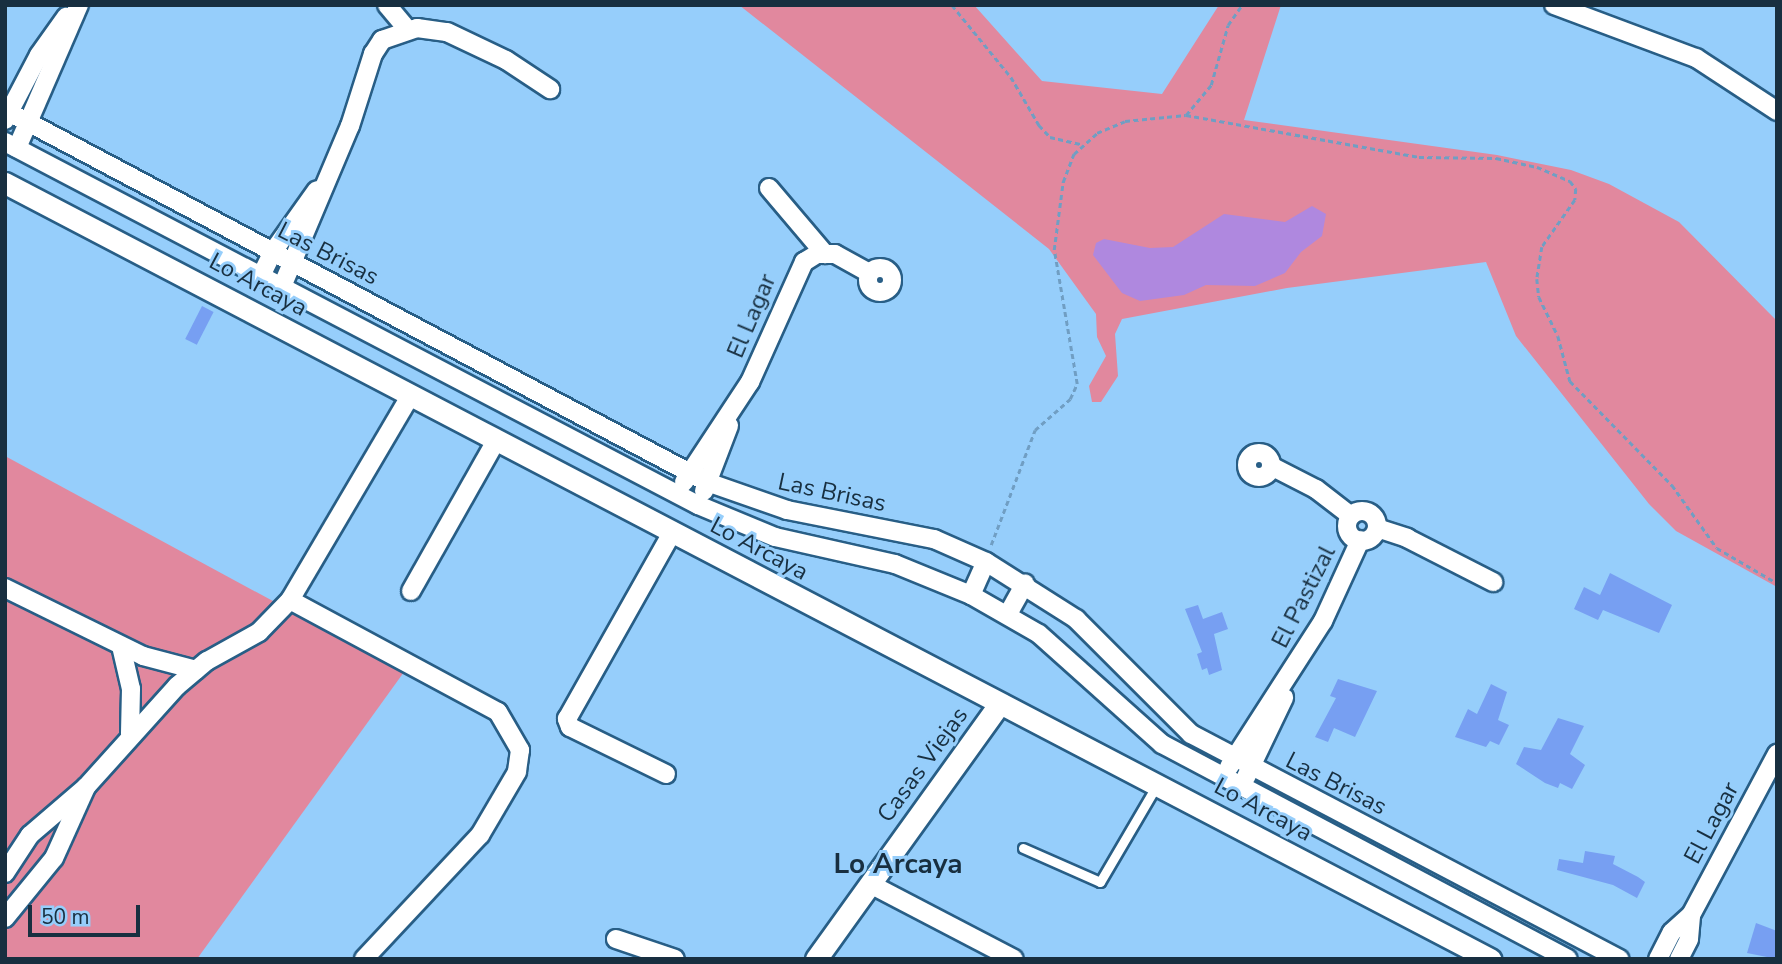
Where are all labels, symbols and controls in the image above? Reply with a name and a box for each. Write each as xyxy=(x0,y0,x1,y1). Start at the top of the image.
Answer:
street label: Las Brisas xyxy=(273,216,383,292)
street label: Lo Arcaya xyxy=(204,247,312,323)
street label: El Lagar xyxy=(721,270,783,362)
street label: Las Brisas xyxy=(775,468,889,518)
street label: Lo Arcaya xyxy=(705,511,813,587)
street label: El Pastizal xyxy=(1266,541,1342,653)
street label: Casas Viejas xyxy=(872,702,974,828)
street label: Las Brisas xyxy=(1281,746,1391,822)
street label: Lo Arcaya xyxy=(1209,772,1317,848)
street label: El Lagar xyxy=(1679,777,1745,869)
district label: Lo Arcaya xyxy=(834,847,962,881)
scale bar xyxy=(32,890,144,934)
text: 50 m xyxy=(41,903,90,931)

